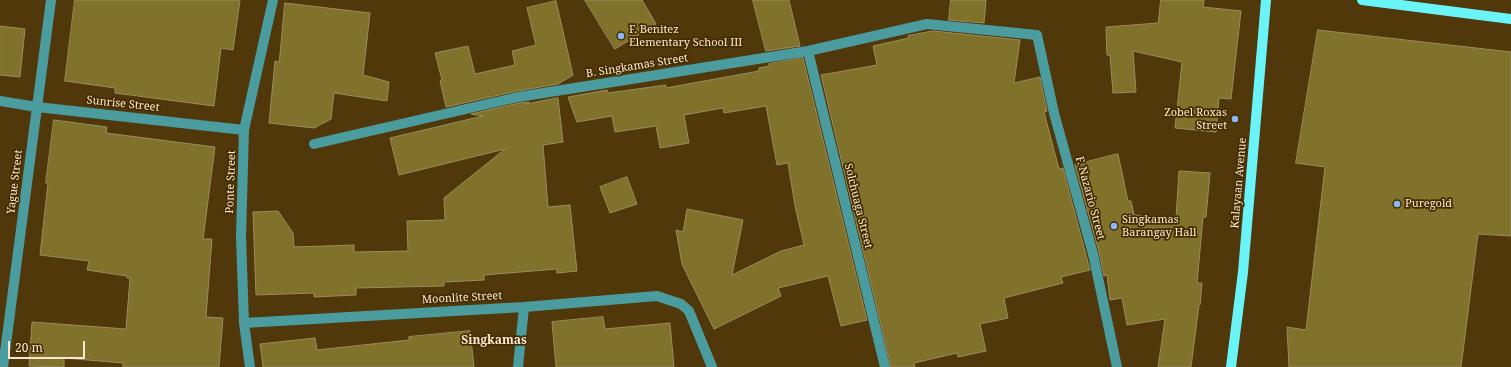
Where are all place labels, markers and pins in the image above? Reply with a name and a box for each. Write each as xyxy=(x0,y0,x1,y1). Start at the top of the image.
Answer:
place label: F. Benitez Elementary School III xyxy=(629,23,742,49)
marker: F. Benitez Elementary School III xyxy=(616,31,626,41)
place label: Zobel Roxas Street xyxy=(1164,106,1227,132)
marker: Zobel Roxas Street xyxy=(1230,114,1240,124)
place label: Puregold xyxy=(1405,197,1452,211)
marker: Puregold xyxy=(1392,199,1402,209)
place label: Singkamas Barangay Hall xyxy=(1122,213,1196,239)
marker: Singkamas Barangay Hall xyxy=(1109,221,1119,231)

